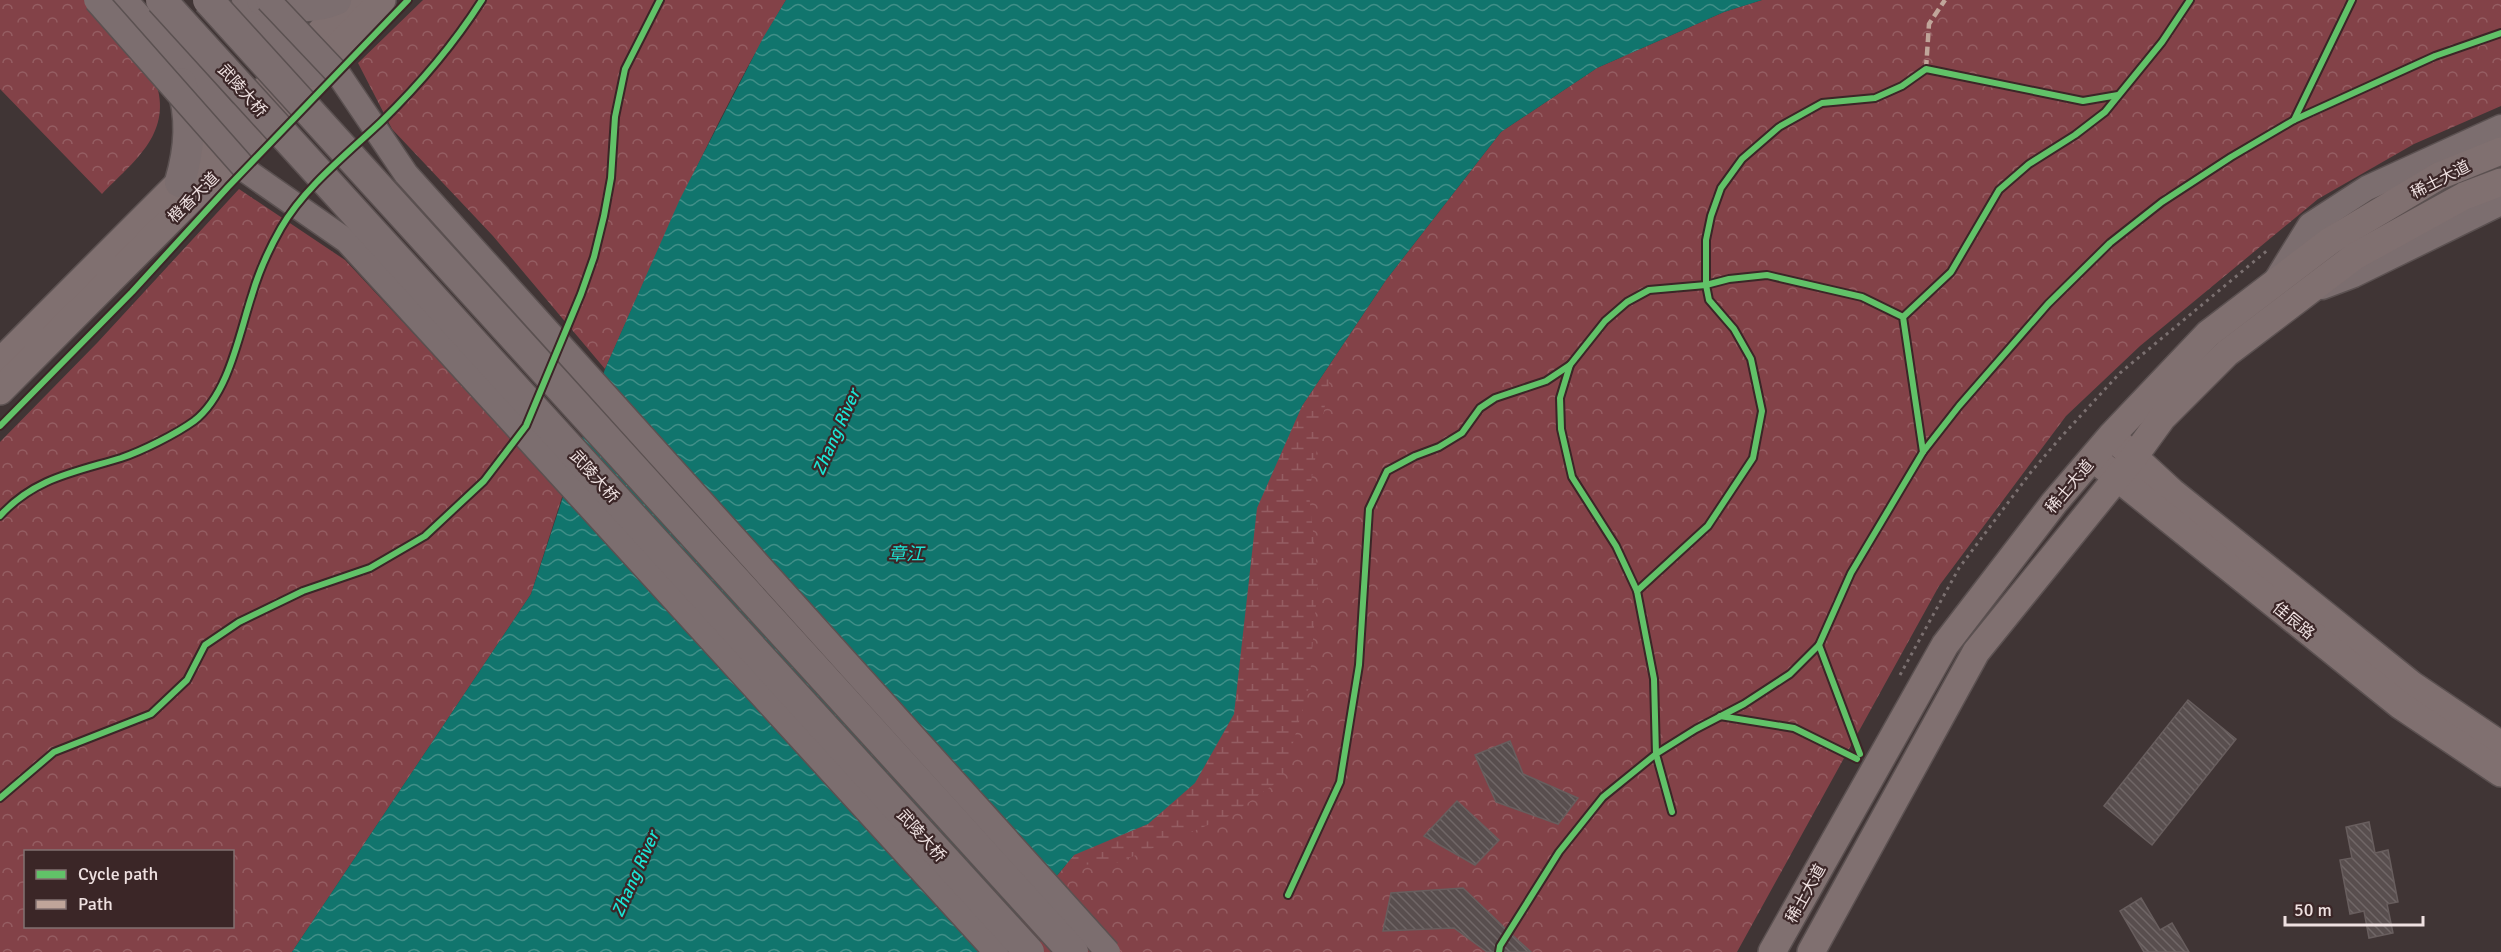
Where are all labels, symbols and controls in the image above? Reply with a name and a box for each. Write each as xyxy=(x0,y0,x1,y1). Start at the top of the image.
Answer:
street label: 武陵大桥 xyxy=(213,60,271,121)
street label: 稀土大道 xyxy=(2407,156,2474,203)
street label: 橙香大道 xyxy=(164,168,223,227)
water label: Zhang River xyxy=(807,384,866,478)
street label: 武陵大桥 xyxy=(565,446,623,507)
street label: 稀土大道 xyxy=(2042,456,2098,518)
water label: 章江 xyxy=(888,543,926,565)
street label: 佳辰路 xyxy=(2268,598,2318,644)
street label: 武陵大桥 xyxy=(892,805,950,866)
water label: Zhang River xyxy=(606,826,665,920)
legend xyxy=(24,850,234,928)
street label: 稀土大道 xyxy=(1782,861,1830,926)
text: Cycle path xyxy=(78,863,158,885)
scale bar xyxy=(2285,889,2423,927)
text: Path xyxy=(78,893,113,915)
text: 50 m xyxy=(2294,899,2332,921)

